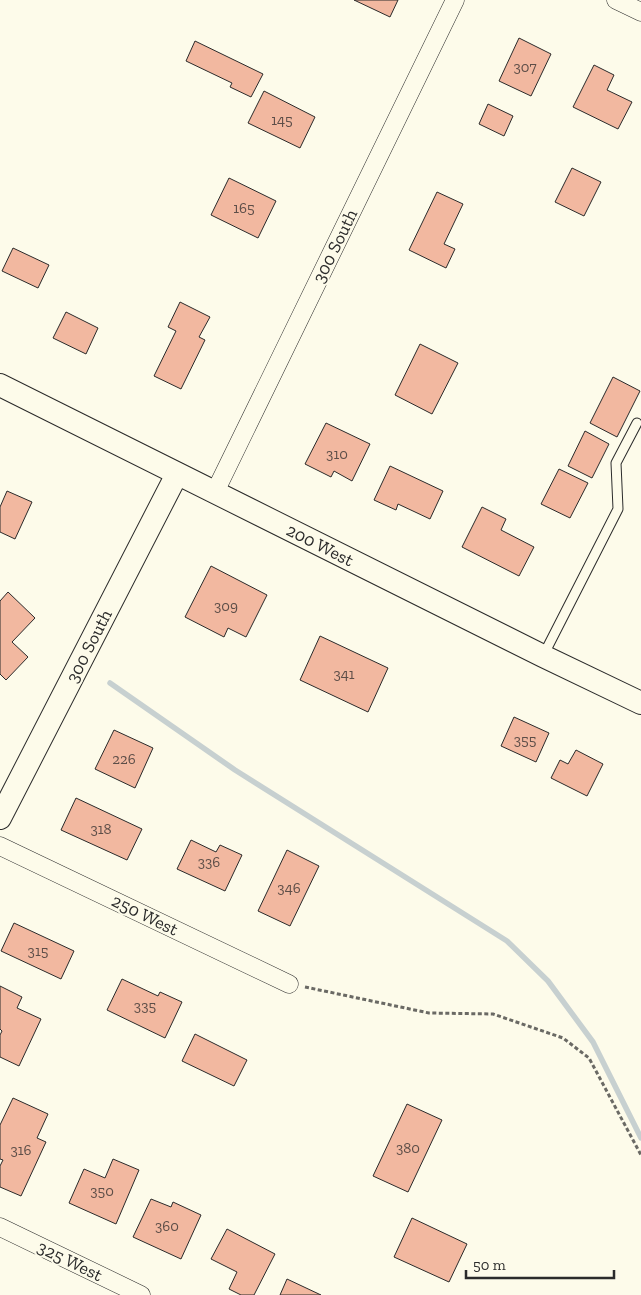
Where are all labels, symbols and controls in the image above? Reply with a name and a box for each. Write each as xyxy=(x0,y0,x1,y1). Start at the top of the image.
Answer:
house number: 307 xyxy=(513,58,537,76)
house number: 145 xyxy=(271,111,293,129)
house number: 165 xyxy=(233,199,255,217)
street label: 300 South xyxy=(308,206,362,286)
house number: 310 xyxy=(326,445,348,463)
street label: 200 West xyxy=(283,519,358,571)
house number: 309 xyxy=(214,597,238,615)
street label: 300 South xyxy=(61,606,117,686)
house number: 341 xyxy=(333,665,355,683)
house number: 355 xyxy=(514,731,537,749)
house number: 226 xyxy=(112,750,136,768)
house number: 318 xyxy=(90,820,112,838)
house number: 336 xyxy=(198,853,220,871)
house number: 346 xyxy=(277,879,301,897)
street label: 250 West xyxy=(108,889,182,941)
house number: 315 xyxy=(28,942,49,960)
house number: 335 xyxy=(134,997,156,1015)
house number: 380 xyxy=(396,1139,420,1157)
house number: 316 xyxy=(10,1141,32,1159)
house number: 350 xyxy=(90,1182,114,1200)
house number: 360 xyxy=(155,1217,179,1235)
street label: 325 West xyxy=(34,1236,106,1286)
scale bar xyxy=(466,1248,614,1280)
text: 50 m xyxy=(473,1256,506,1274)

